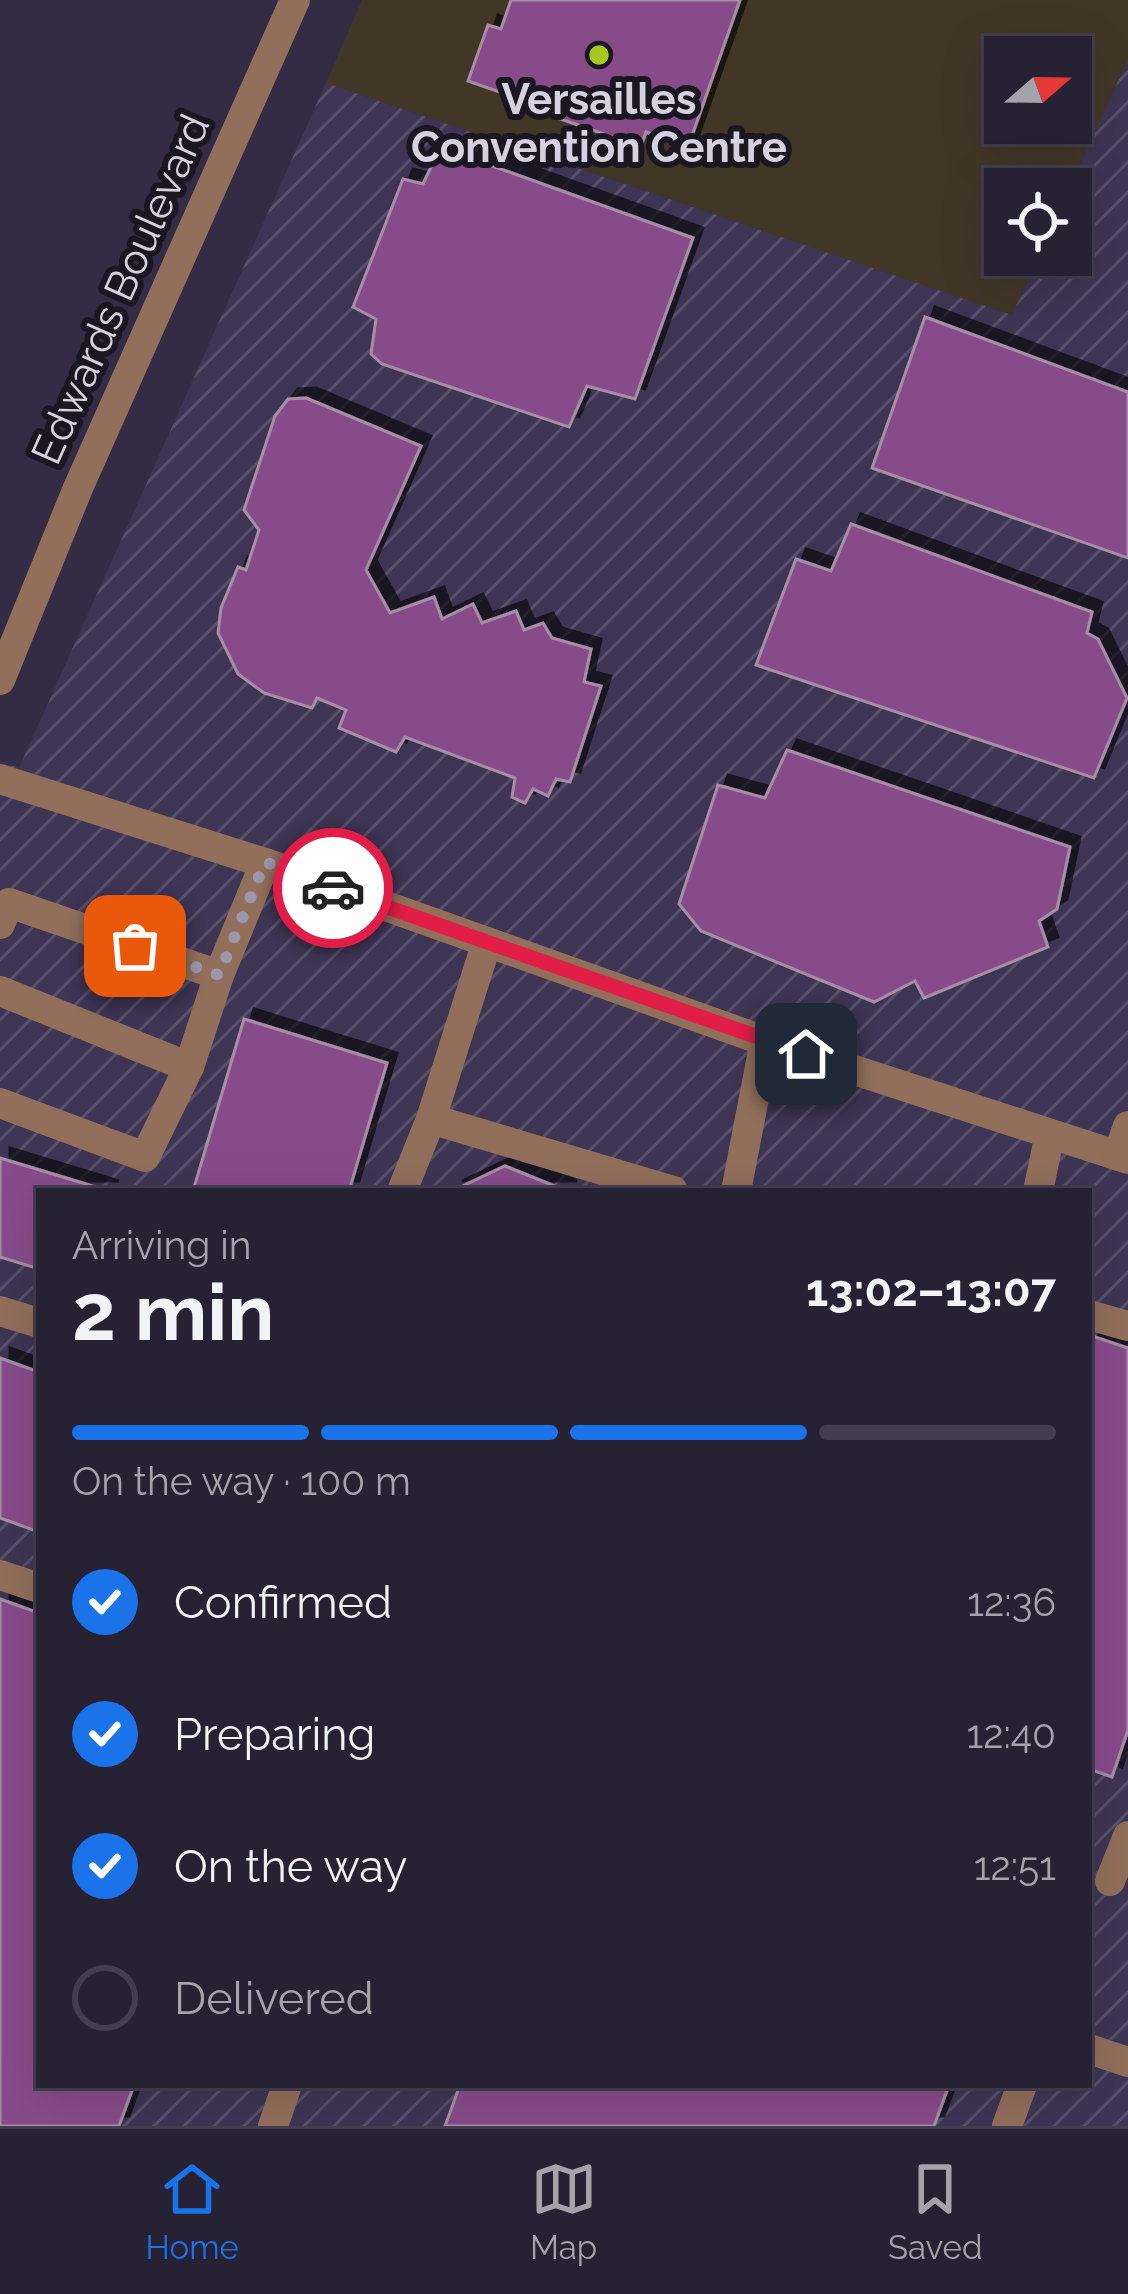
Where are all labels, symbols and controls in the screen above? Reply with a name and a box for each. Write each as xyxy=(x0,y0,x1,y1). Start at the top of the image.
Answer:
north arrow xyxy=(984,36,1092,144)
map controls xyxy=(984,36,1092,276)
marker: Versailles Convention Centre xyxy=(586,42,612,68)
place label: Versailles Convention Centre xyxy=(411,75,787,172)
street label: Edwards Boulevard xyxy=(21,107,220,471)
button: locate xyxy=(984,168,1092,276)
courier xyxy=(273,828,393,948)
icon: car xyxy=(300,855,366,921)
pin xyxy=(84,895,186,997)
icon: bag xyxy=(102,913,168,979)
pin xyxy=(755,1003,857,1105)
icon: home xyxy=(773,1021,839,1087)
text: Arriving in xyxy=(72,1222,252,1268)
text: 13:02–13:07 xyxy=(806,1264,1056,1317)
text: 2 min xyxy=(72,1267,274,1358)
text: On the way · 100 m xyxy=(72,1458,411,1504)
icon: check xyxy=(72,1569,138,1635)
text: Confirmed xyxy=(174,1576,392,1629)
text: 12:36 xyxy=(967,1579,1056,1625)
icon: check xyxy=(72,1701,138,1767)
text: Preparing xyxy=(174,1708,375,1761)
text: 12:40 xyxy=(966,1711,1056,1757)
icon: check xyxy=(72,1833,138,1899)
text: On the way xyxy=(174,1840,408,1893)
text: 12:51 xyxy=(974,1843,1056,1889)
text: Delivered xyxy=(174,1972,374,2025)
tab: Home xyxy=(146,2156,239,2267)
tab: Map xyxy=(530,2156,597,2267)
tab: Saved xyxy=(888,2156,982,2267)

